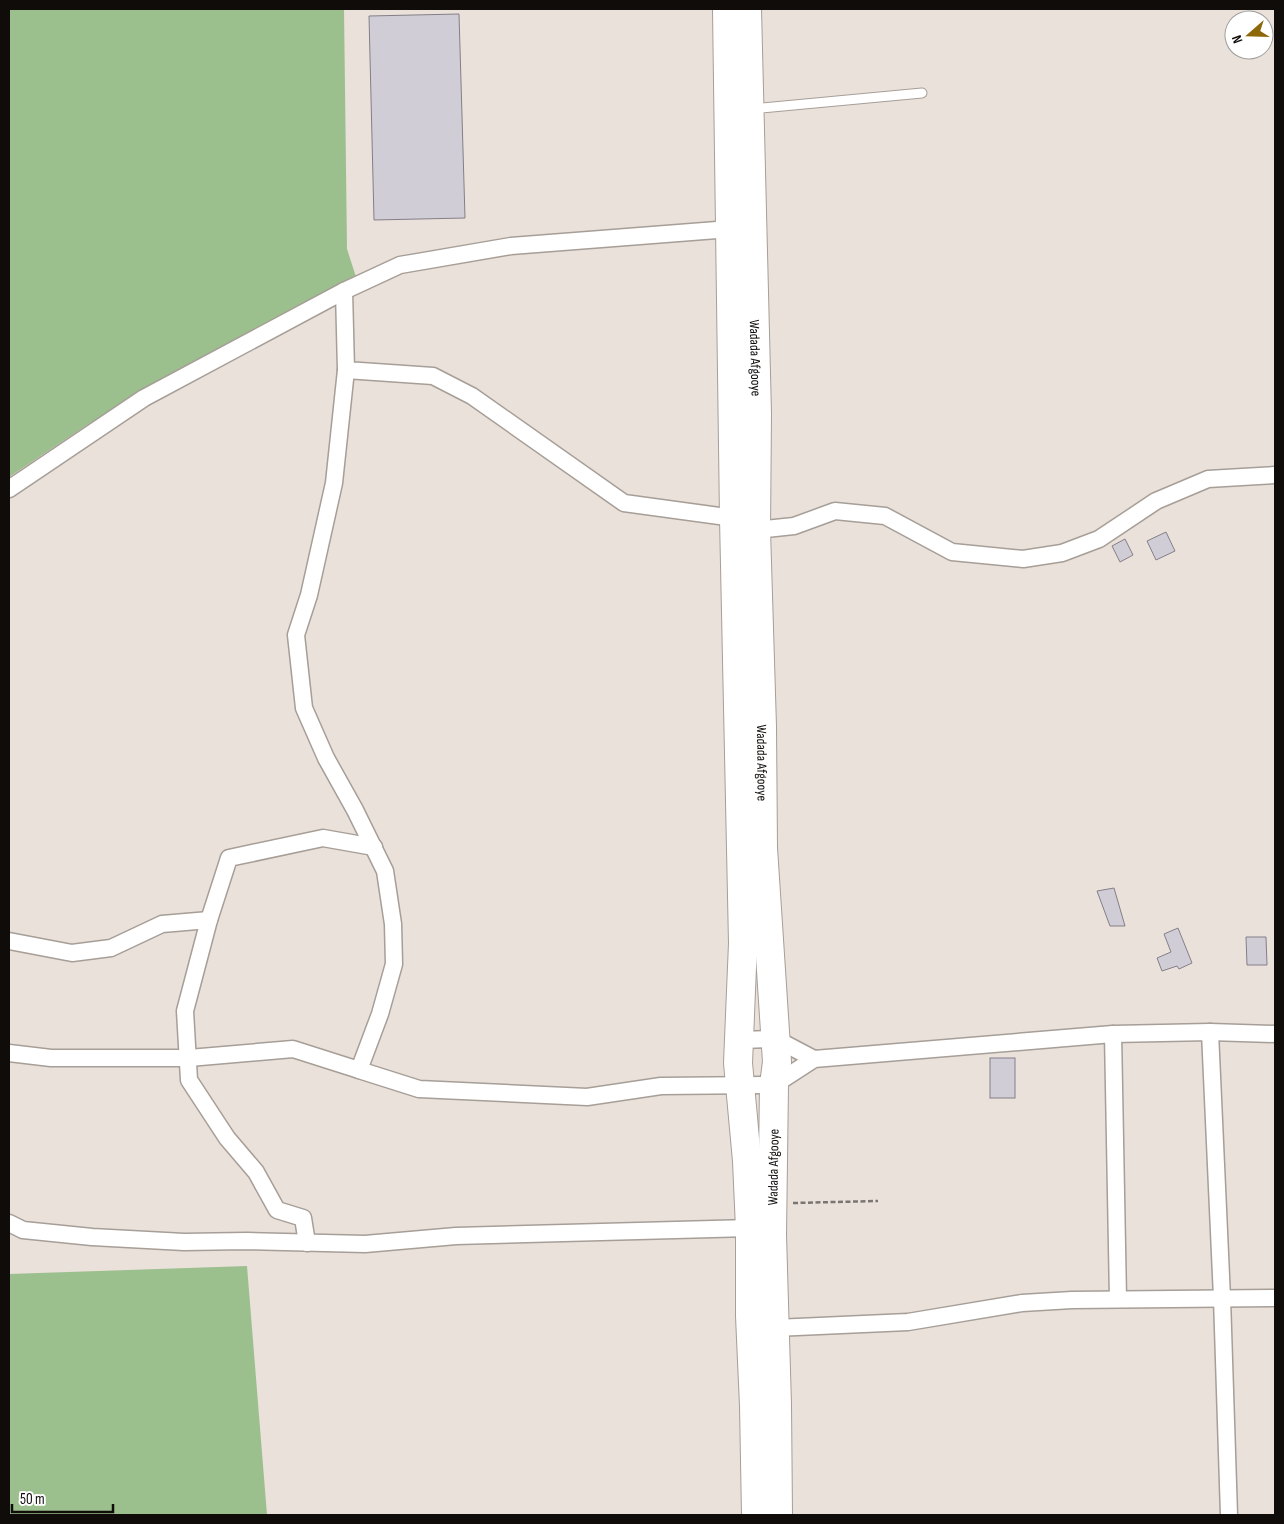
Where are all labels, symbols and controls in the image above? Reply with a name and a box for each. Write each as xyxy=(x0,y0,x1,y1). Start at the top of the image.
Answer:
north arrow xyxy=(1224,10,1274,60)
text: N xyxy=(1228,33,1247,46)
street label: Wadada Afgooye xyxy=(746,319,765,396)
street label: Wadada Afgooye xyxy=(753,724,771,801)
street label: Wadada Afgooye xyxy=(764,1129,783,1205)
scale bar xyxy=(12,1482,114,1514)
text: 50 m xyxy=(20,1490,45,1509)

